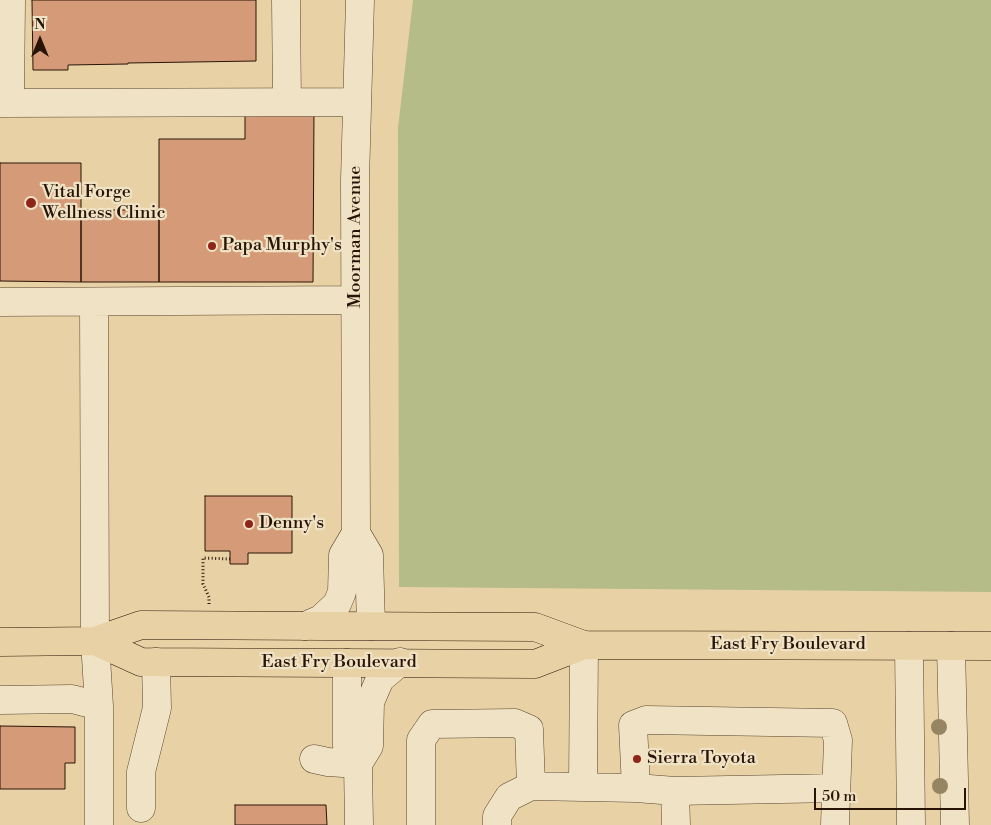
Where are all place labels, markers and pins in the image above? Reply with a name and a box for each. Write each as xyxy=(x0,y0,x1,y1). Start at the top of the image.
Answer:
place label: Vital Forge Wellness Clinic xyxy=(42,182,166,224)
marker: Vital Forge Wellness Clinic xyxy=(24,196,38,210)
place label: Papa Murphy's xyxy=(222,235,342,257)
marker: Papa Murphy's xyxy=(206,240,218,252)
place label: Denny's xyxy=(259,513,324,535)
marker: Denny's xyxy=(243,518,255,530)
place label: Sierra Toyota xyxy=(647,748,756,770)
marker: Sierra Toyota xyxy=(631,753,643,765)

